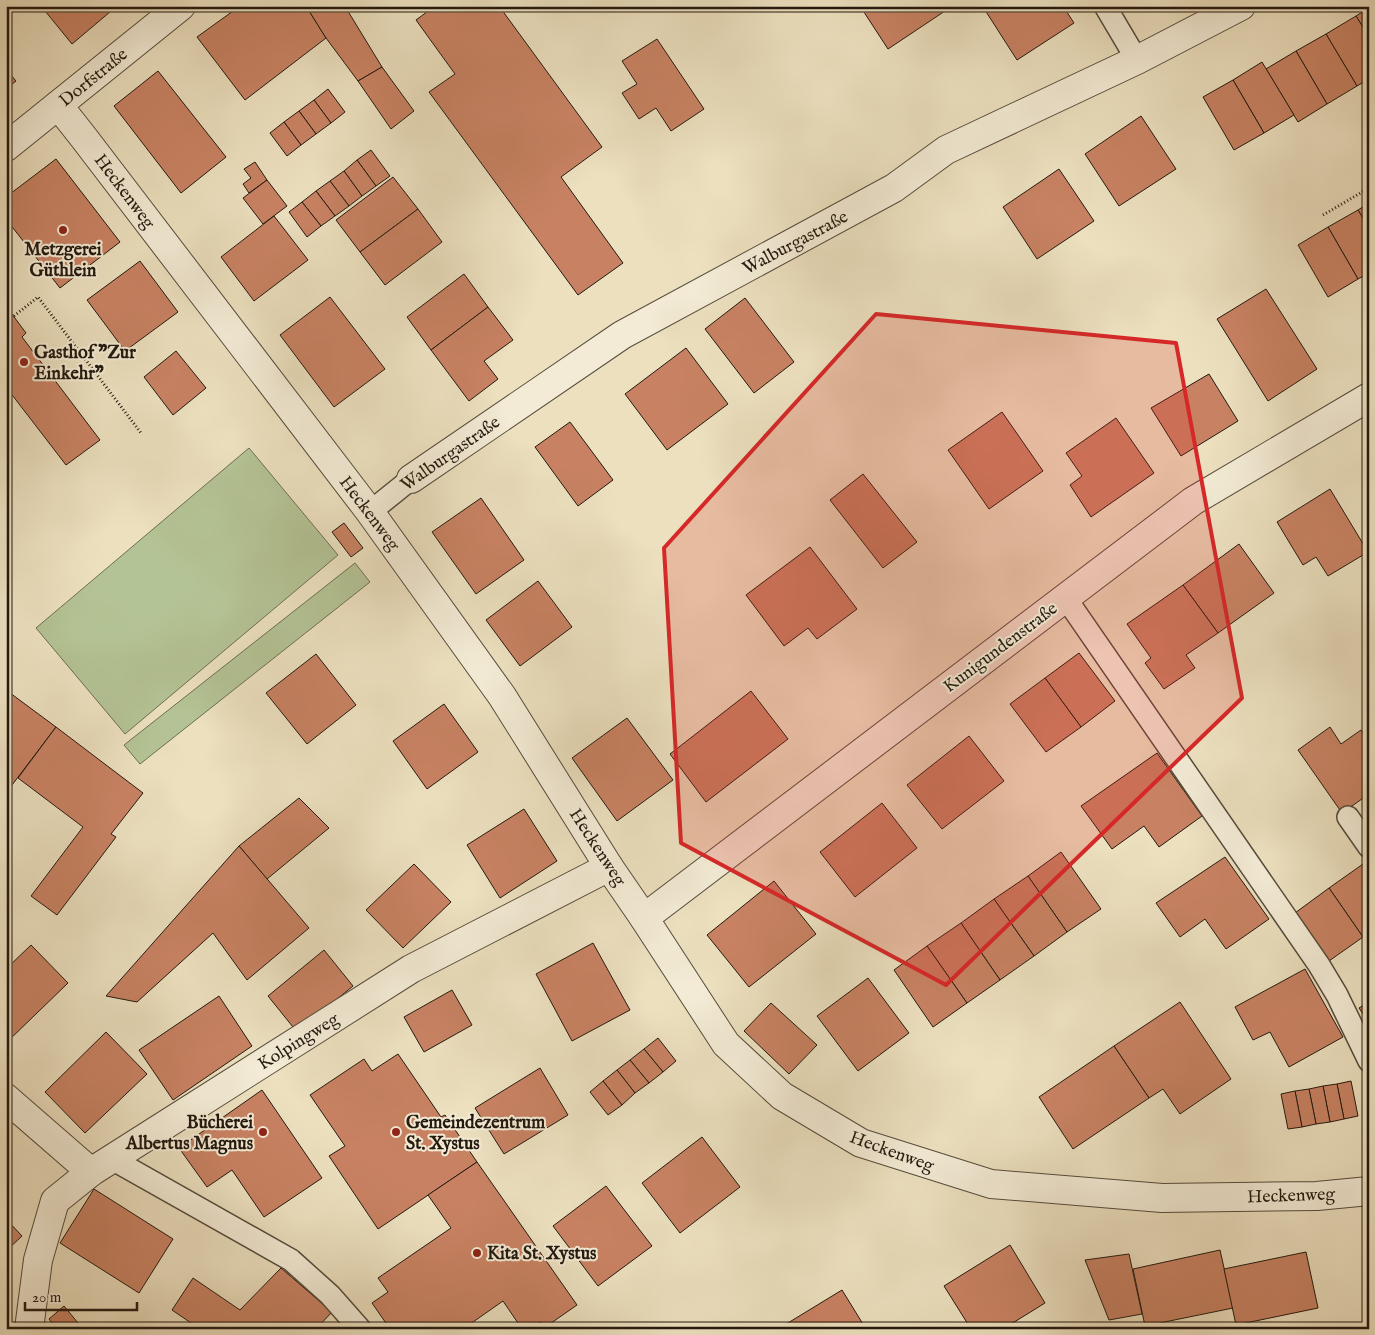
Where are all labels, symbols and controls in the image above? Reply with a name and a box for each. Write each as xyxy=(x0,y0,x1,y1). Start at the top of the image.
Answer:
street label: Dorfstraße xyxy=(55,44,133,113)
street label: Heckenweg xyxy=(88,150,160,234)
street label: Walburgastraße xyxy=(739,206,852,281)
marker: Metzgerei Güthlein xyxy=(57,224,69,236)
place label: Metzgerei Güthlein xyxy=(24,239,102,283)
place label: Gasthof "Zur Einkehr" xyxy=(34,342,136,386)
marker: Gasthof "Zur Einkehr" xyxy=(18,356,30,368)
street label: Walburgastraße xyxy=(397,411,505,497)
street label: Heckenweg xyxy=(333,472,405,556)
street label: Kunigundenstraße xyxy=(939,598,1063,699)
street label: Heckenweg xyxy=(563,805,631,891)
street label: Kolpingweg xyxy=(254,1008,344,1076)
place label: Bücherei Albertus Magnus xyxy=(125,1112,254,1156)
place label: Gemeindezentrum St. Xystus xyxy=(406,1112,545,1156)
marker: Bücherei Albertus Magnus xyxy=(257,1126,269,1138)
marker: Gemeindezentrum St. Xystus xyxy=(390,1126,402,1138)
street label: Heckenweg xyxy=(846,1127,937,1178)
street label: Heckenweg xyxy=(1247,1183,1336,1210)
place label: Kita St. Xystus xyxy=(487,1243,597,1266)
marker: Kita St. Xystus xyxy=(471,1247,483,1259)
scale bar xyxy=(25,1280,138,1312)
text: 20 m xyxy=(32,1288,62,1307)

